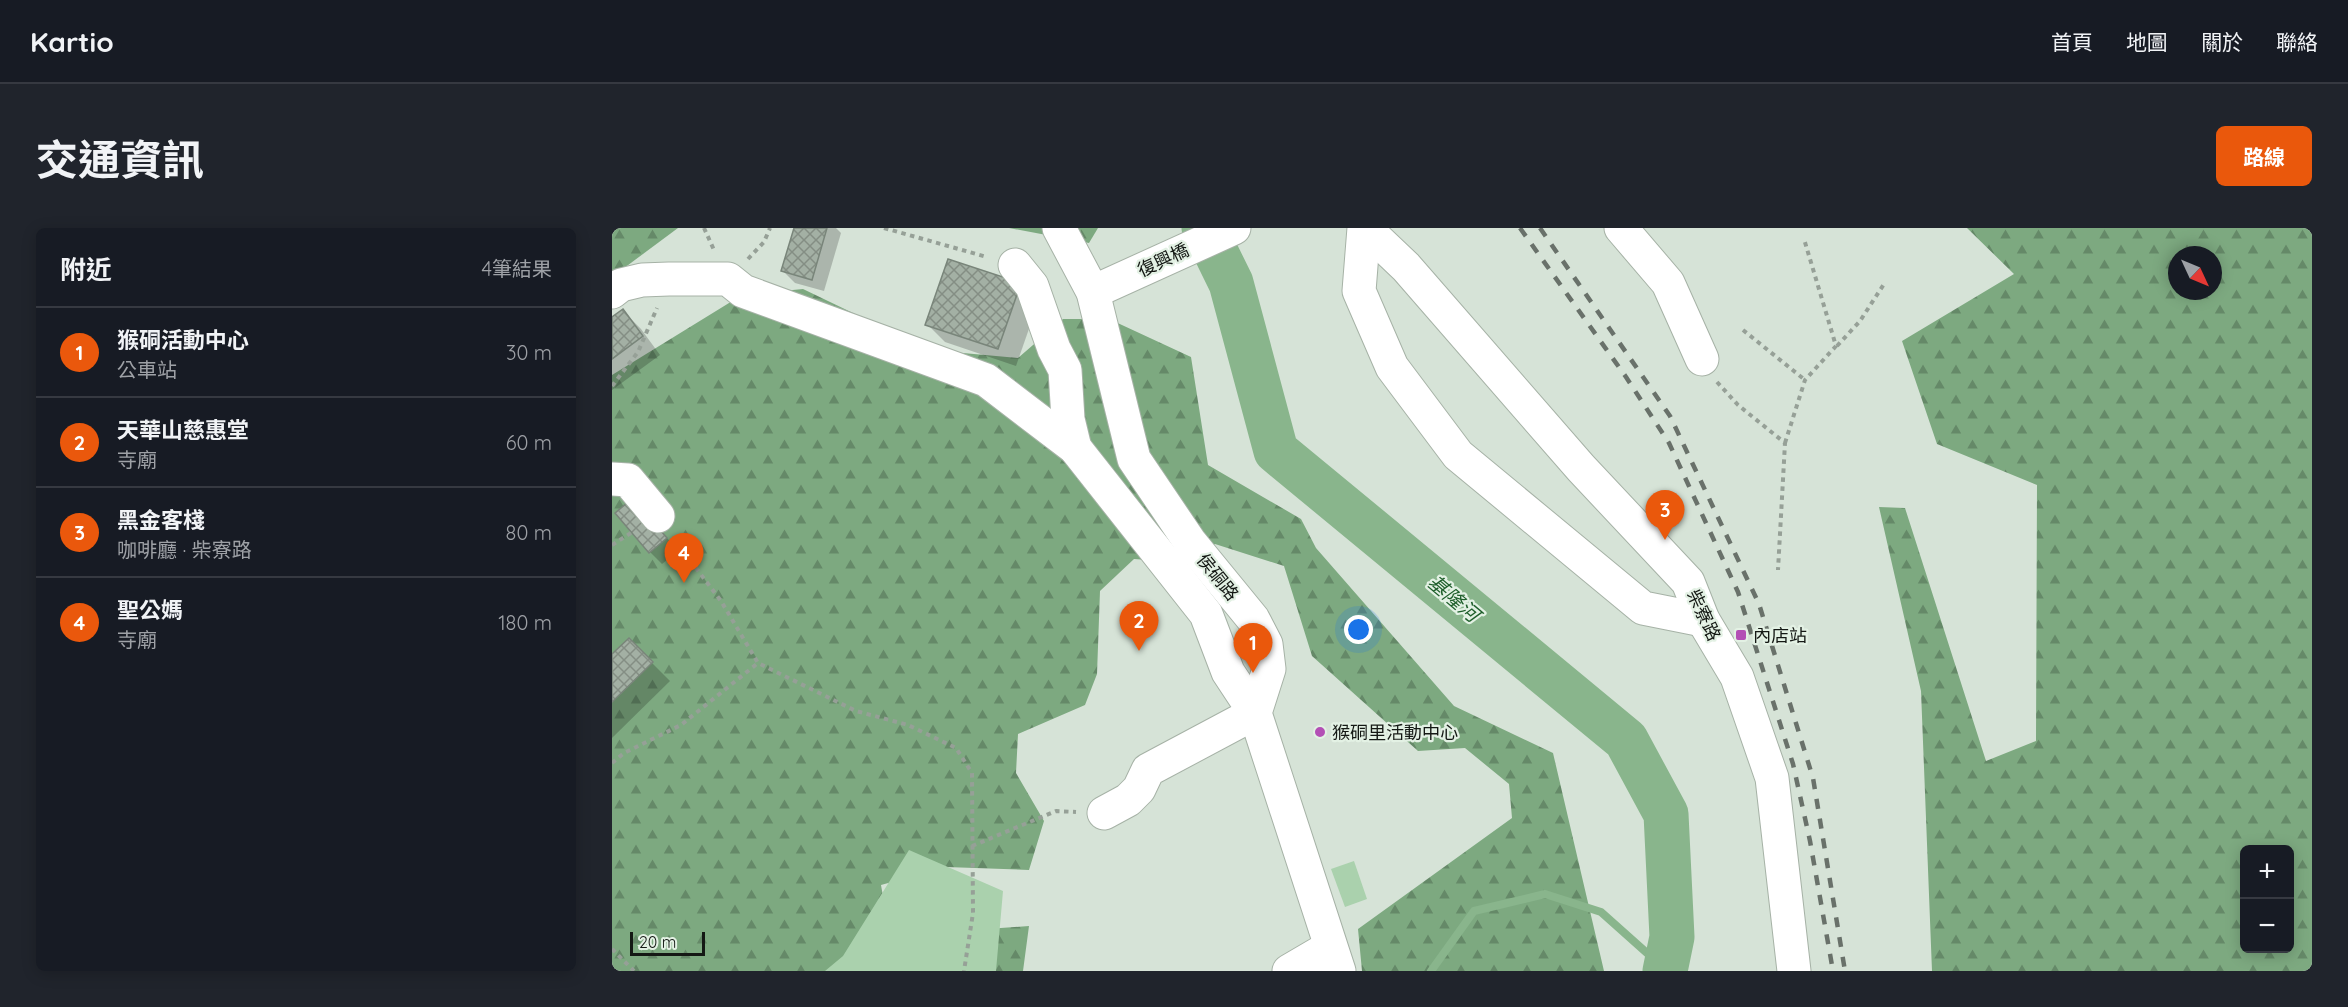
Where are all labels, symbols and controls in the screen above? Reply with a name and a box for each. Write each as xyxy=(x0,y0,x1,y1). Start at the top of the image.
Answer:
text: Kartio xyxy=(30,24,114,59)
text: 首頁 xyxy=(2051,29,2093,55)
text: 地圖 xyxy=(2126,29,2168,55)
text: 關於 xyxy=(2201,29,2243,55)
text: 聯絡 xyxy=(2276,29,2318,55)
button: 路線 xyxy=(2216,126,2312,186)
text: 交通資訊 xyxy=(36,133,204,186)
street label: 復興橋 xyxy=(1134,238,1192,282)
north arrow xyxy=(2168,246,2222,300)
text: 附近 xyxy=(60,253,112,286)
text: 4筆結果 xyxy=(481,256,552,281)
text: 猴硐活動中心 xyxy=(117,326,249,354)
text: 1 xyxy=(76,340,83,365)
text: 30 m xyxy=(506,340,552,365)
text: 公車站 xyxy=(117,357,177,382)
text: 天華山慈惠堂 xyxy=(117,416,249,444)
text: 2 xyxy=(74,430,85,455)
text: 60 m xyxy=(506,430,552,455)
text: 寺廟 xyxy=(117,447,157,472)
pin: 3 xyxy=(1646,490,1684,540)
text: 黑金客棧 xyxy=(117,506,205,534)
text: 3 xyxy=(74,520,85,545)
text: 80 m xyxy=(506,520,552,545)
pin: 4 xyxy=(664,534,704,583)
text: 咖啡廳 · 柴寮路 xyxy=(117,537,252,562)
street label: 侯硐路 xyxy=(1192,549,1244,605)
water label: 基隆河 xyxy=(1423,569,1488,629)
street label: 柴寮路 xyxy=(1682,586,1726,644)
text: 聖公媽 xyxy=(117,596,183,624)
pin: 2 xyxy=(1120,602,1158,651)
text: 4 xyxy=(74,610,85,635)
text: 180 m xyxy=(498,610,552,635)
your location xyxy=(1344,615,1373,644)
pin: 1 xyxy=(1234,624,1272,673)
place label: 內店站 xyxy=(1753,624,1807,647)
text: 寺廟 xyxy=(117,627,157,652)
marker: 內店站 xyxy=(1734,628,1748,642)
place label: 猴硐里活動中心 xyxy=(1332,721,1458,744)
marker: 猴硐里活動中心 xyxy=(1313,725,1327,739)
map controls xyxy=(2240,845,2294,953)
button: + xyxy=(2240,845,2294,899)
button: − xyxy=(2240,899,2294,953)
scale bar xyxy=(630,929,705,956)
text: 20 m xyxy=(639,932,676,952)

